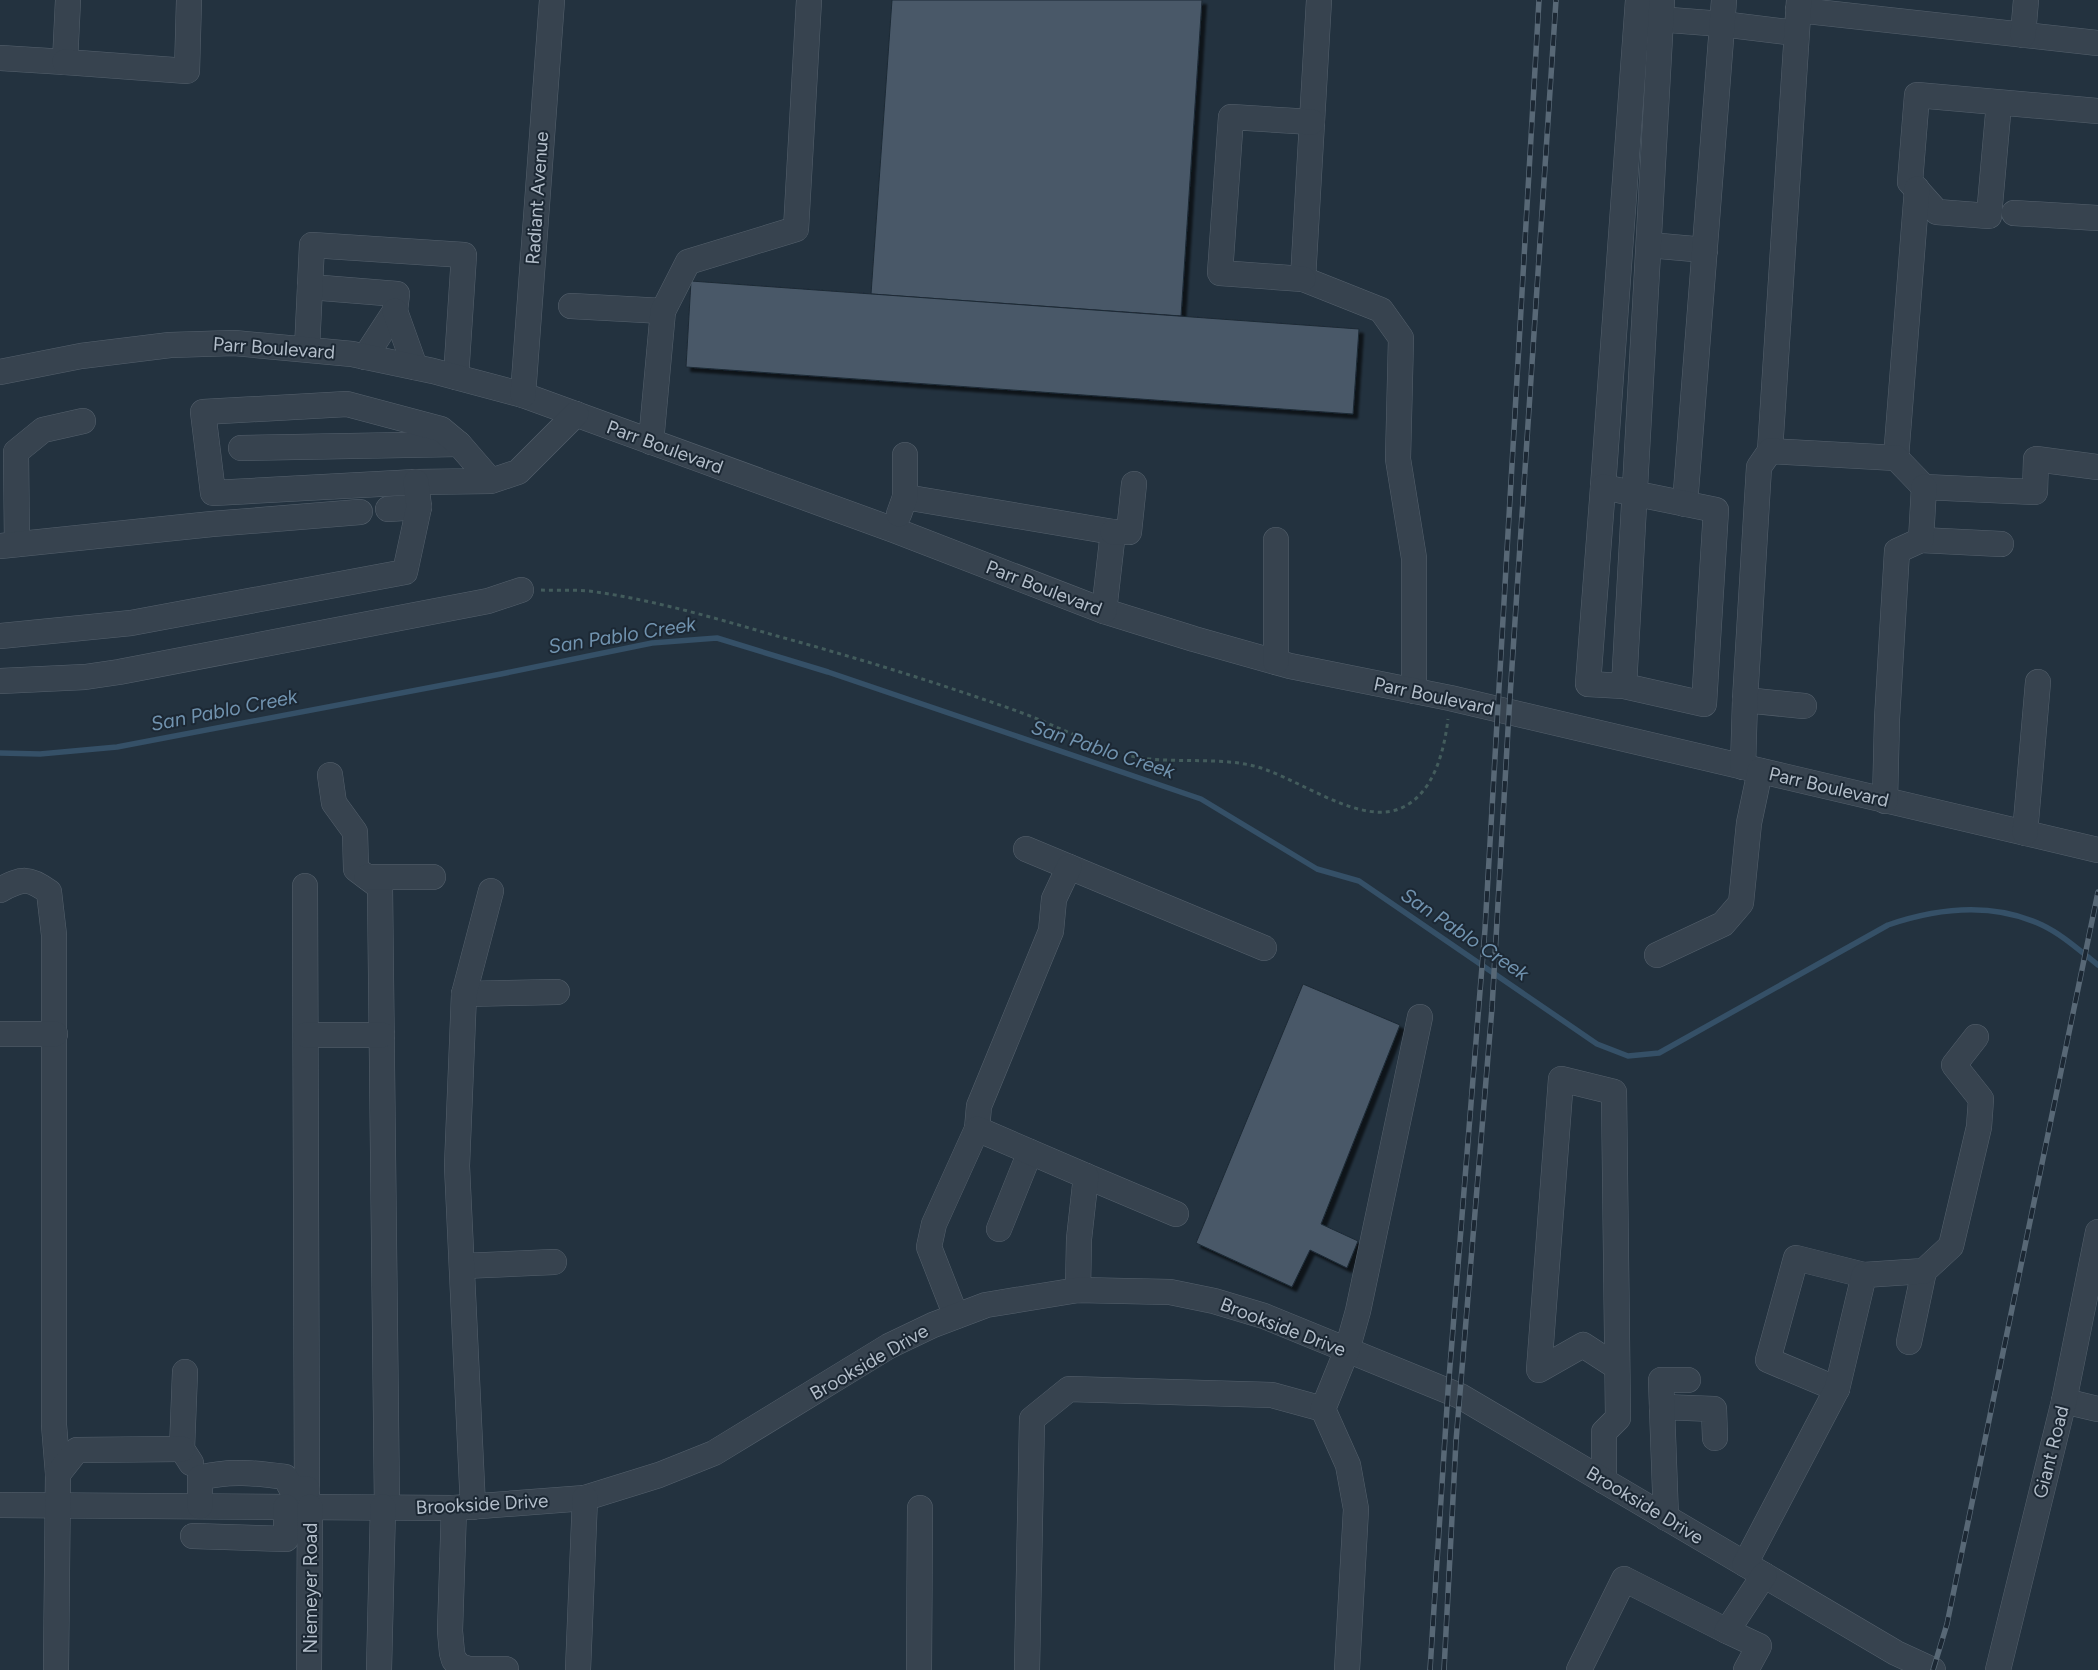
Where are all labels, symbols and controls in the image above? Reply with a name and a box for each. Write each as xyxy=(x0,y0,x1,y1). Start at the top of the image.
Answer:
street label: Radiant Avenue xyxy=(521,131,553,265)
street label: Parr Boulevard xyxy=(212,332,336,364)
street label: Parr Boulevard xyxy=(604,415,726,479)
street label: Parr Boulevard xyxy=(983,555,1105,621)
water label: San Pablo Creek xyxy=(547,611,699,658)
street label: Parr Boulevard xyxy=(1372,672,1496,720)
water label: San Pablo Creek xyxy=(149,684,301,736)
water label: San Pablo Creek xyxy=(1029,715,1179,784)
street label: Parr Boulevard xyxy=(1767,762,1891,812)
water label: San Pablo Creek xyxy=(1397,882,1534,986)
street label: Brookside Drive xyxy=(1217,1292,1349,1362)
street label: Brookside Drive xyxy=(806,1319,932,1405)
street label: Giant Road xyxy=(2028,1403,2074,1501)
street label: Brookside Drive xyxy=(1582,1461,1708,1549)
street label: Brookside Drive xyxy=(415,1489,549,1519)
street label: Niemeyer Road xyxy=(299,1523,322,1653)

